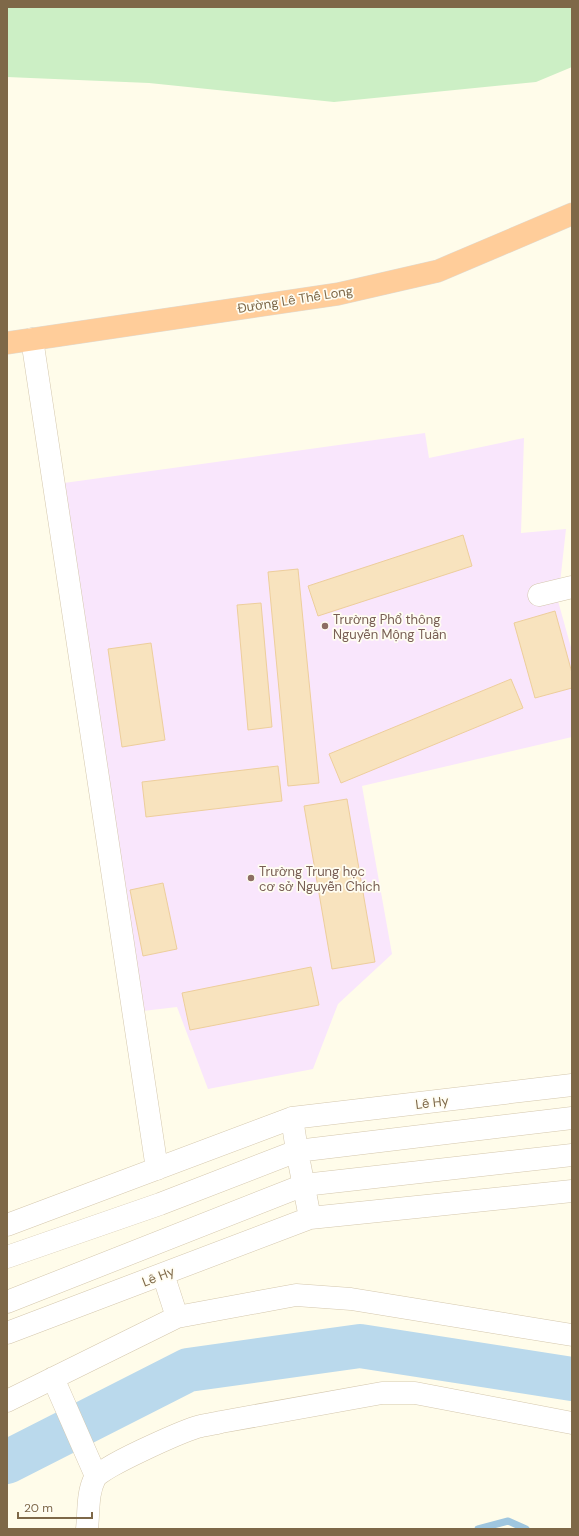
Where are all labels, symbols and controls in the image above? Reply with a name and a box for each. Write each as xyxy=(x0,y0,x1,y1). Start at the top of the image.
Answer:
street label: Đường Lê Thế Long xyxy=(236,282,354,317)
place label: Trường Phổ thông Nguyễn Mộng Tuân xyxy=(333,611,447,643)
marker: Trường Phổ thông Nguyễn Mộng Tuân xyxy=(320,621,330,631)
place label: Trường Trung học cơ sở Nguyễn Chích xyxy=(259,863,380,895)
marker: Trường Trung học cơ sở Nguyễn Chích xyxy=(246,873,256,883)
street label: Lê Hy xyxy=(414,1092,450,1113)
street label: Lê Hy xyxy=(139,1263,177,1290)
scale bar xyxy=(18,1494,92,1520)
text: 20 m xyxy=(24,1500,53,1516)

